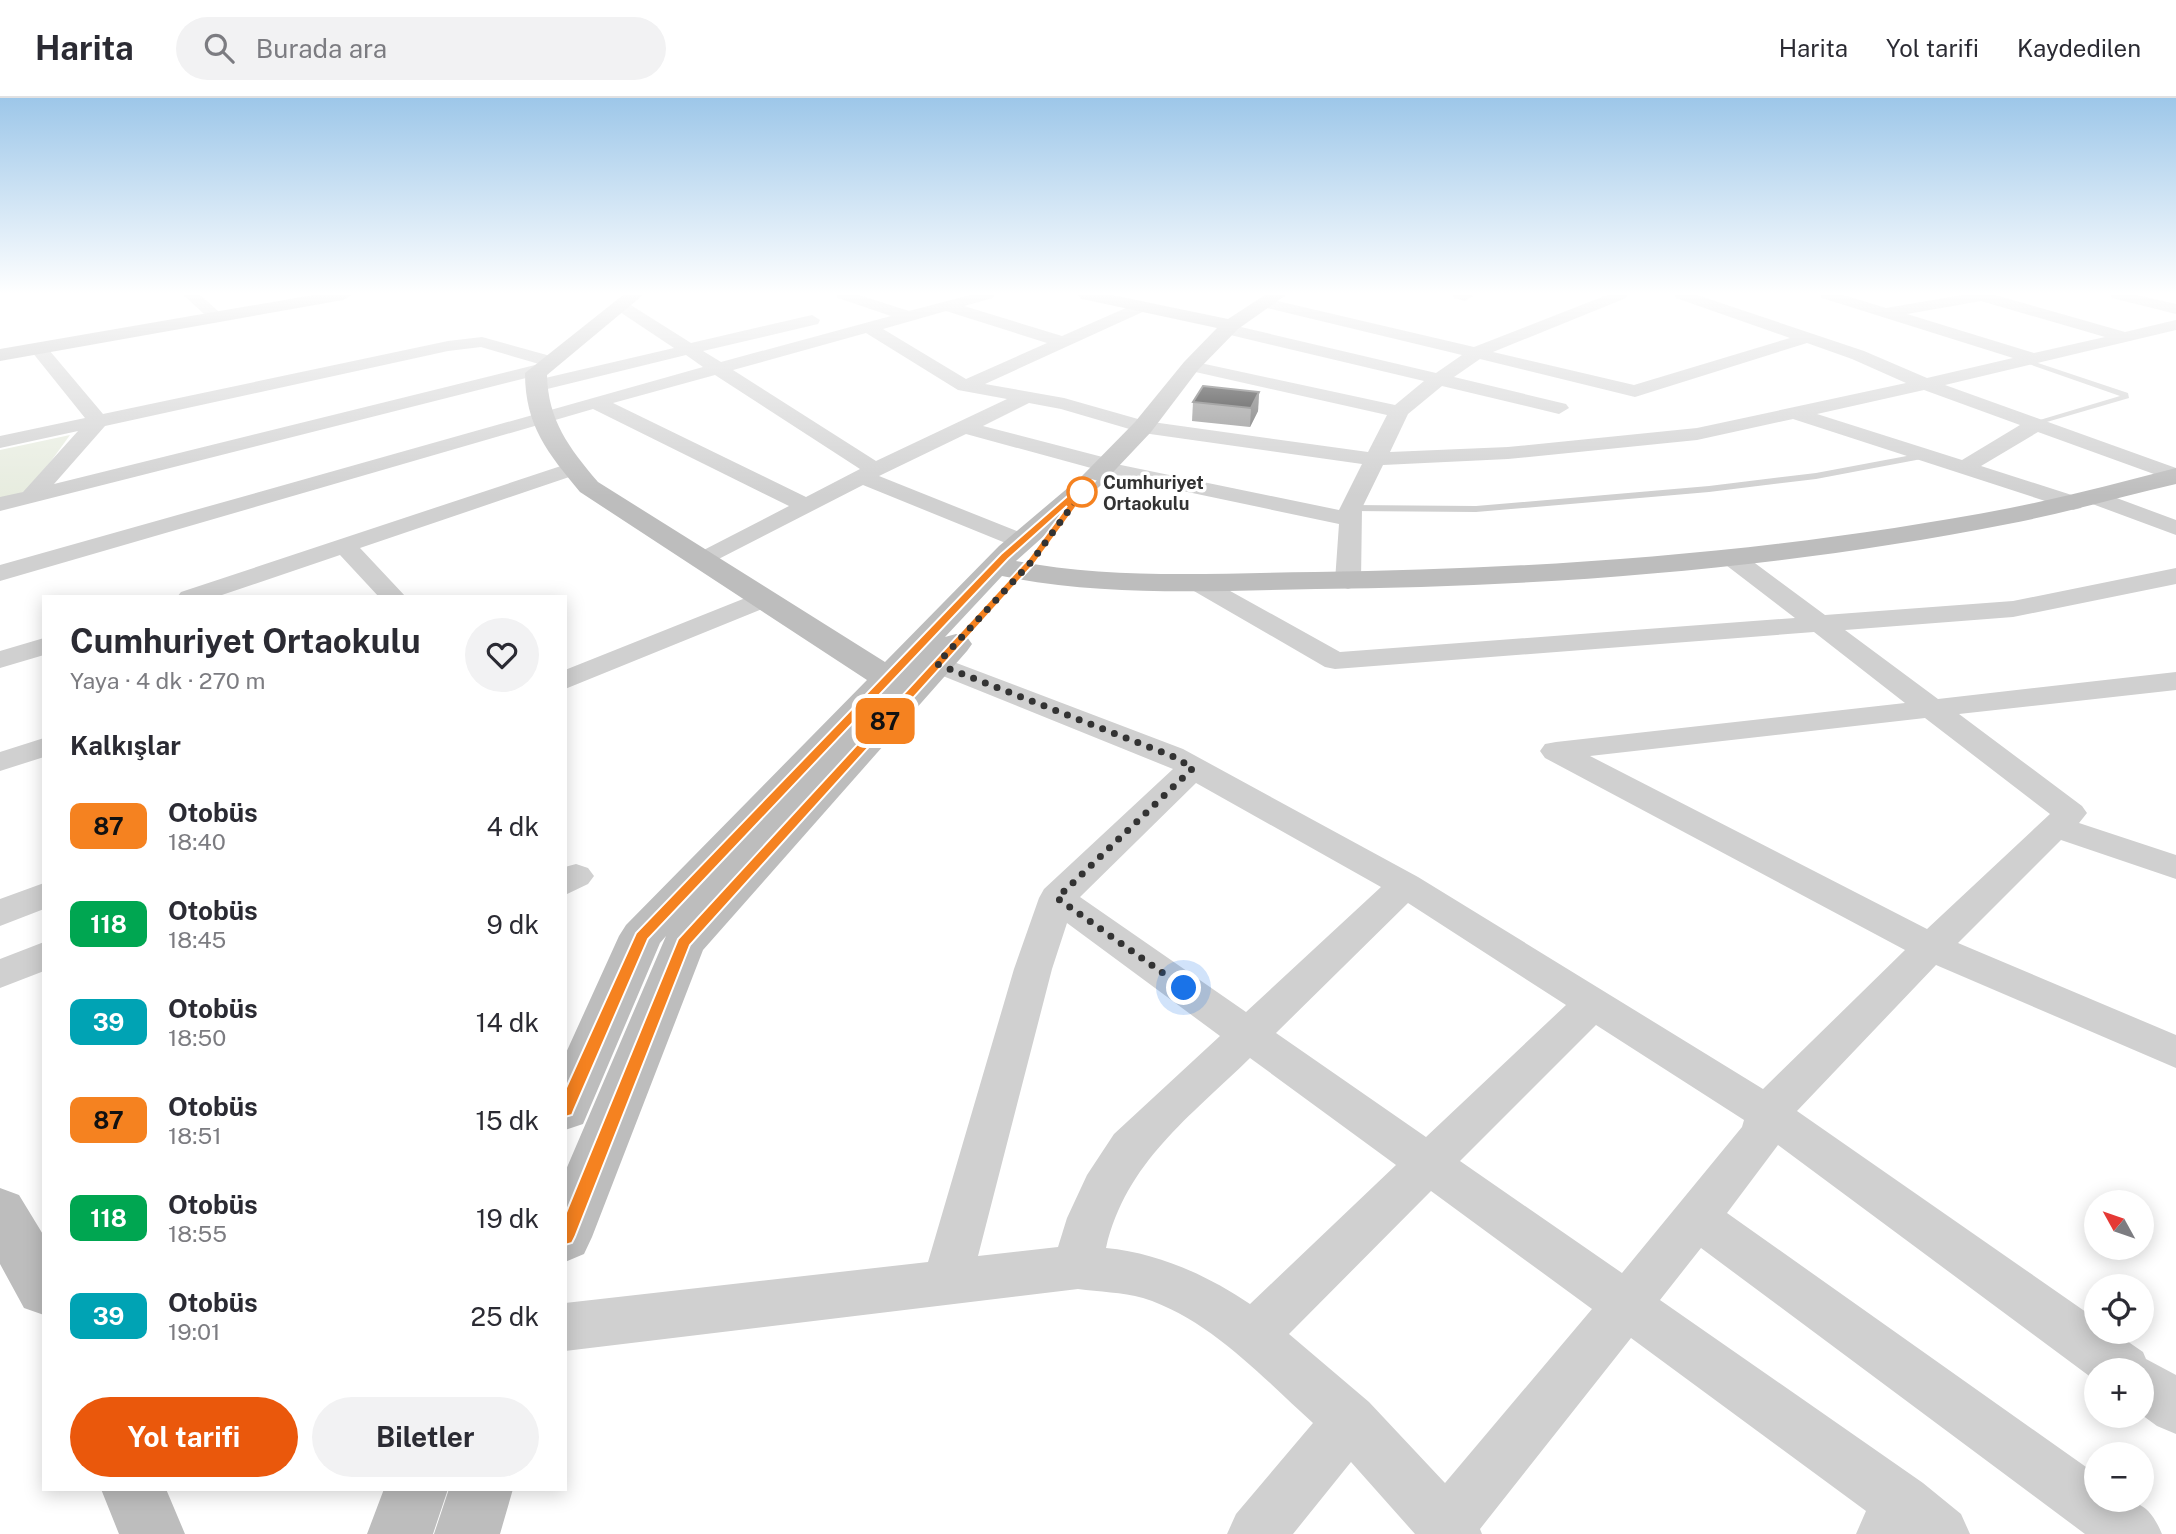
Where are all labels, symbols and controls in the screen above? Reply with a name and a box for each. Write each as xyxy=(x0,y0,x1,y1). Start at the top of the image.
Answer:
search box xyxy=(176,17,666,80)
text: Harita xyxy=(35,29,134,67)
icon: search xyxy=(200,29,238,67)
text: Burada ara xyxy=(256,33,387,64)
text: Harita xyxy=(1779,34,1848,62)
text: Yol tarifi xyxy=(1886,34,1979,62)
text: Kaydedilen xyxy=(2017,34,2141,62)
place label: Cumhuriyet Ortaokulu xyxy=(1103,472,1204,514)
marker: Cumhuriyet Ortaokulu xyxy=(1067,477,1097,507)
button: heart xyxy=(465,618,539,692)
text: Cumhuriyet Ortaokulu xyxy=(70,622,421,660)
text: Yaya · 4 dk · 270 m xyxy=(70,667,265,694)
line badge: 87 xyxy=(854,698,917,744)
text: 87 xyxy=(870,707,900,735)
text: Kalkışlar xyxy=(70,730,181,761)
text: Otobüs xyxy=(168,797,258,828)
text: 4 dk xyxy=(486,811,539,842)
text: 87 xyxy=(93,812,124,840)
text: 18:40 xyxy=(168,828,226,855)
text: Otobüs xyxy=(168,895,258,926)
text: 9 dk xyxy=(487,909,539,940)
text: 118 xyxy=(90,910,127,938)
text: 18:45 xyxy=(168,926,226,953)
your location xyxy=(1166,970,1201,1005)
text: Otobüs xyxy=(168,993,258,1024)
text: 14 dk xyxy=(476,1007,539,1038)
text: 39 xyxy=(93,1008,124,1036)
text: 18:50 xyxy=(168,1024,226,1051)
text: Otobüs xyxy=(168,1091,258,1122)
text: 15 dk xyxy=(476,1105,539,1136)
text: 87 xyxy=(93,1106,124,1134)
text: 18:51 xyxy=(168,1122,222,1149)
text: Otobüs xyxy=(168,1189,258,1220)
north arrow xyxy=(2084,1190,2154,1260)
map controls xyxy=(2084,1190,2154,1512)
text: 19 dk xyxy=(476,1203,539,1234)
text: 118 xyxy=(90,1204,127,1232)
text: 18:55 xyxy=(168,1220,227,1247)
button: locate xyxy=(2084,1274,2154,1344)
text: Otobüs xyxy=(168,1287,258,1318)
text: 25 dk xyxy=(471,1301,539,1332)
text: 39 xyxy=(93,1302,124,1330)
text: 19:01 xyxy=(168,1318,220,1345)
button: + xyxy=(2084,1358,2154,1428)
button: Yol tarifi xyxy=(70,1397,298,1477)
button: Biletler xyxy=(312,1397,539,1477)
button: − xyxy=(2084,1442,2154,1512)

